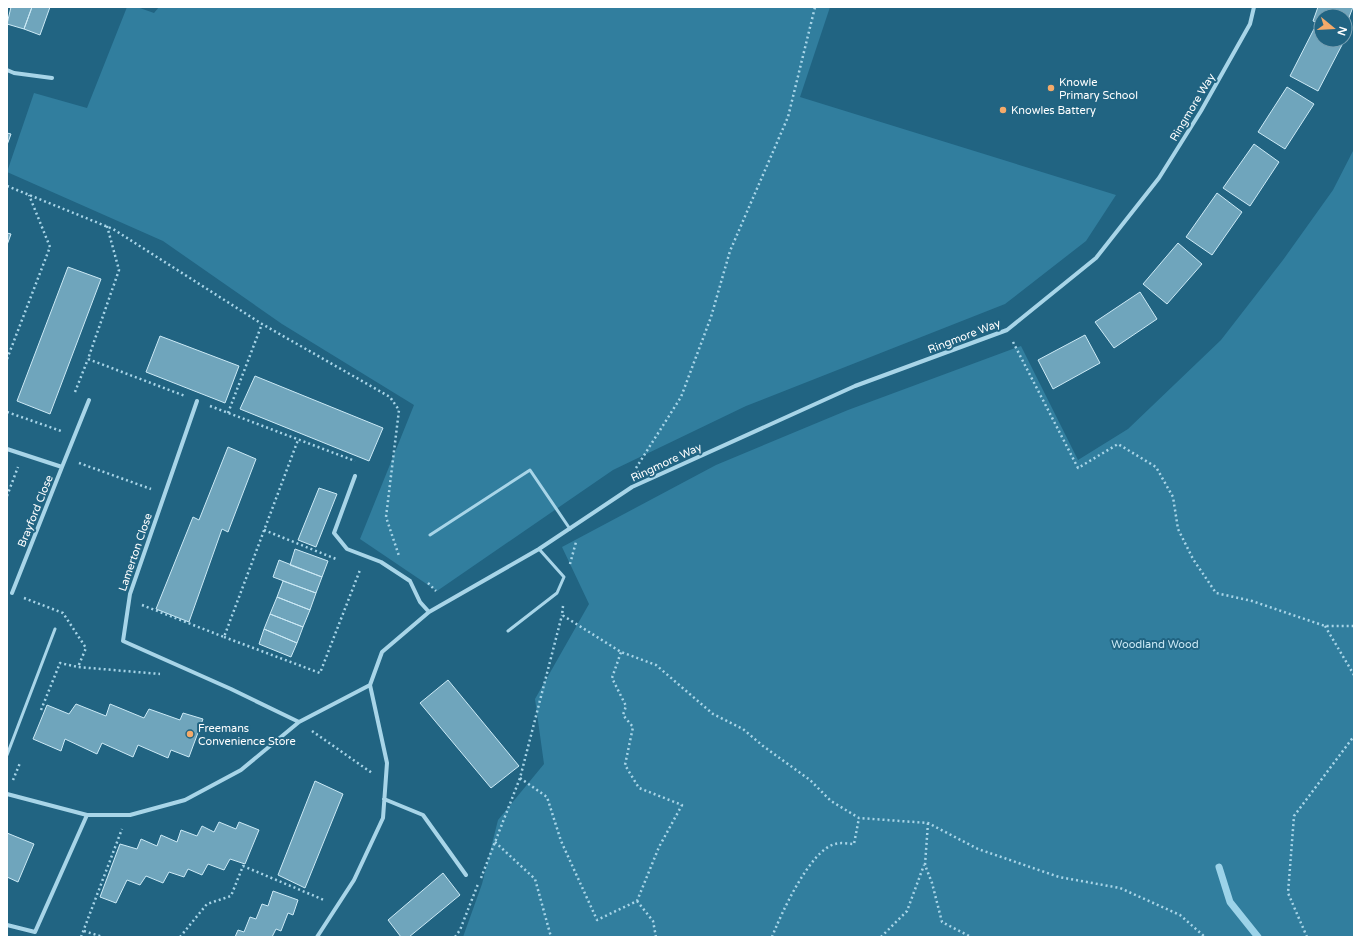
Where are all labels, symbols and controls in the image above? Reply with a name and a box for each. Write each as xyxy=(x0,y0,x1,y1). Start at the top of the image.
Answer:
north arrow xyxy=(1313,8,1353,48)
text: N xyxy=(1334,25,1350,37)
street label: Ringmore Way xyxy=(1167,71,1218,144)
place label: Knowle Primary School xyxy=(1059,76,1138,102)
marker: Knowle Primary School xyxy=(1046,83,1056,93)
place label: Knowles Battery xyxy=(1011,104,1096,117)
marker: Knowles Battery xyxy=(998,105,1008,115)
street label: Ringmore Way xyxy=(926,317,1002,356)
street label: Ringmore Way xyxy=(629,440,704,485)
street label: Brayford Close xyxy=(15,473,56,549)
street label: Lamerton Close xyxy=(116,511,155,593)
park label: Woodland Wood xyxy=(1111,638,1199,651)
place label: Freemans Convenience Store xyxy=(198,722,296,748)
marker: Freemans Convenience Store xyxy=(185,729,195,739)

